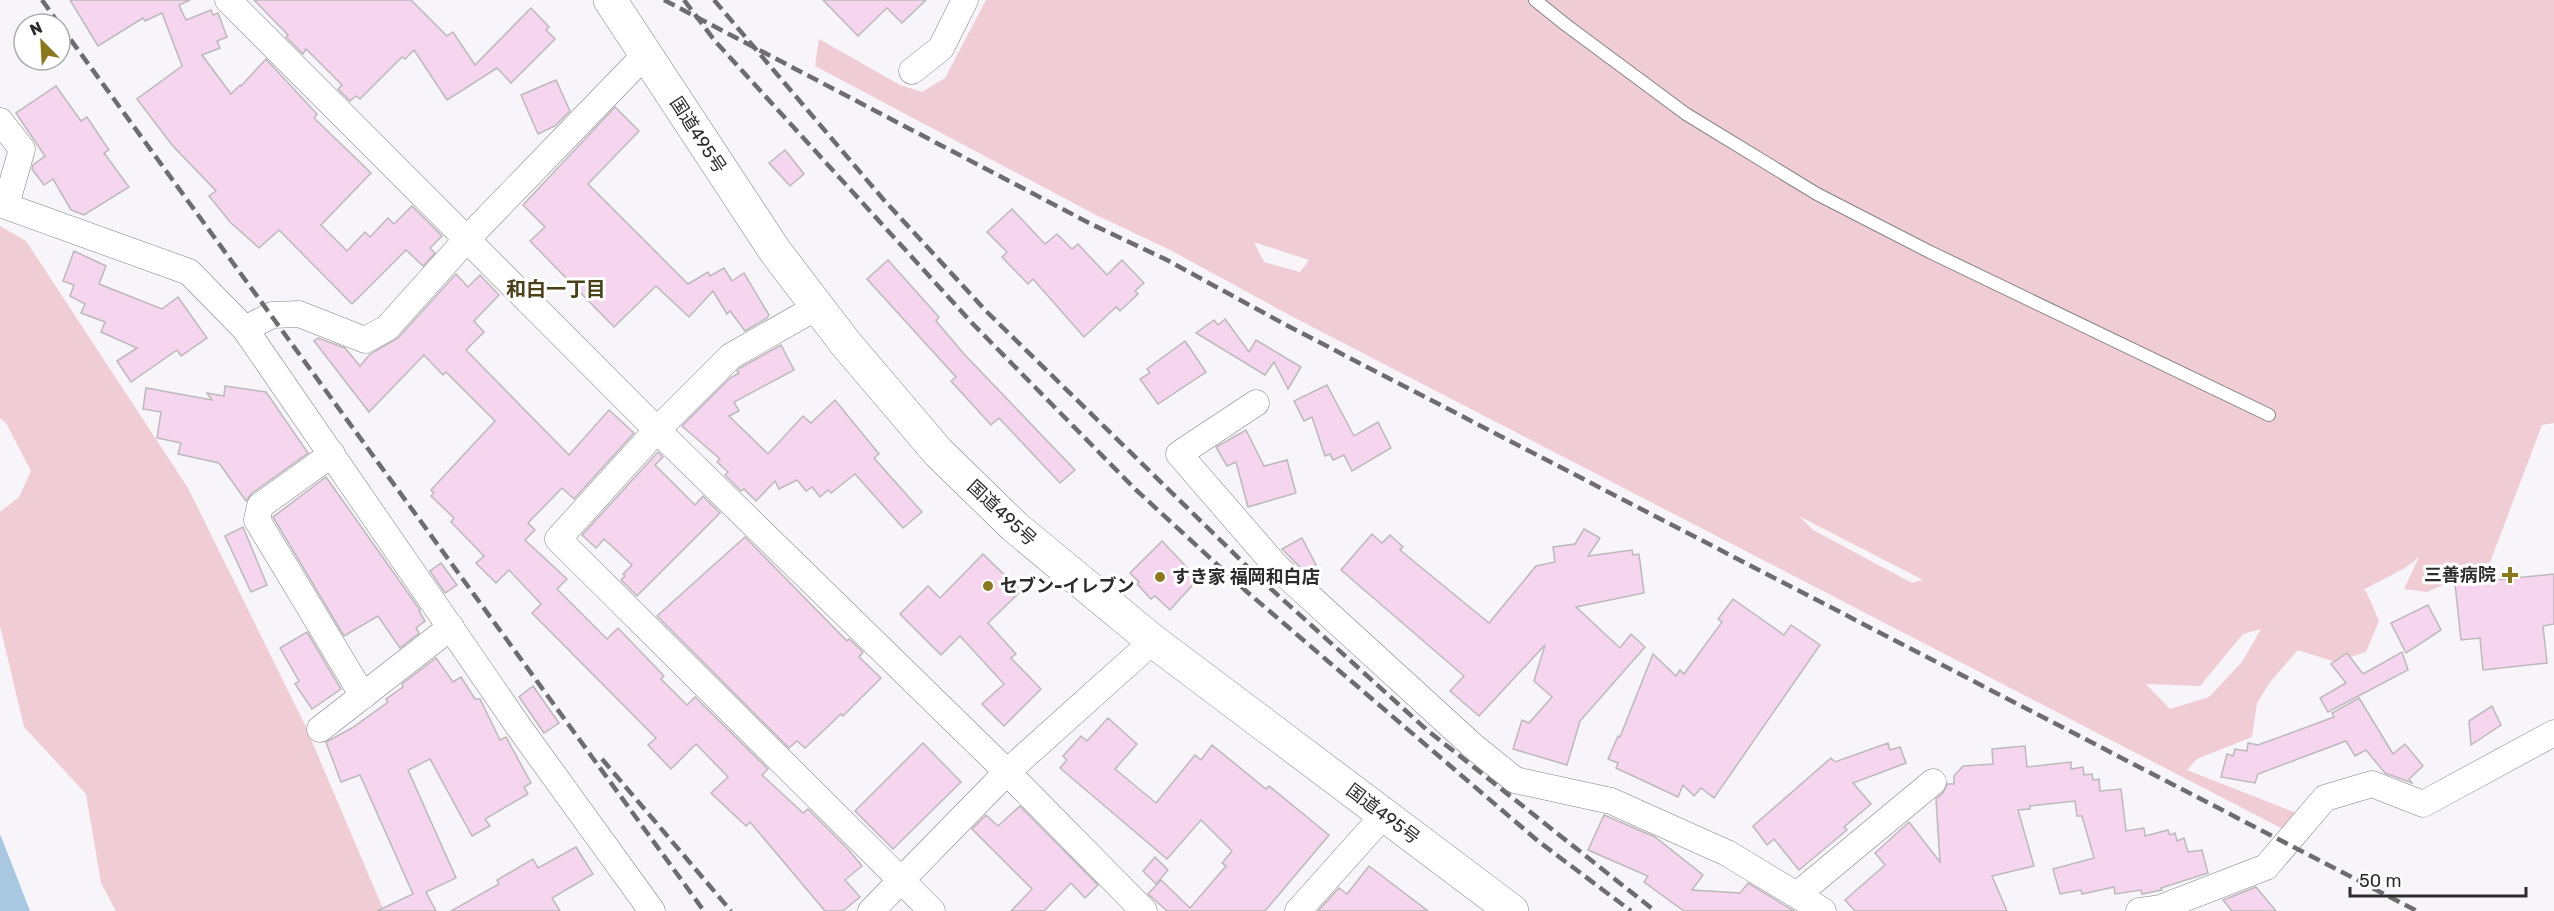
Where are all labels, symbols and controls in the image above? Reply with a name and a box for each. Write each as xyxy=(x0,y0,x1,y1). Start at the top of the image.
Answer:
north arrow xyxy=(12,12,72,72)
text: N xyxy=(27,18,45,40)
street label: 国道495号 xyxy=(665,93,731,177)
district label: 和白一丁目 xyxy=(506,277,606,301)
street label: 国道495号 xyxy=(963,475,1041,551)
place label: 三善病院 xyxy=(2424,564,2496,586)
place label: すき家 福岡和白店 xyxy=(1172,566,1320,588)
marker: 三善病院 xyxy=(2501,566,2519,584)
marker: すき家 福岡和白店 xyxy=(1153,570,1167,584)
place label: セブン-イレブン xyxy=(1000,575,1135,597)
marker: セブン-イレブン xyxy=(981,579,995,593)
street label: 国道495号 xyxy=(1342,779,1424,849)
scale bar xyxy=(2350,860,2526,898)
text: 50 m xyxy=(2359,870,2402,892)

